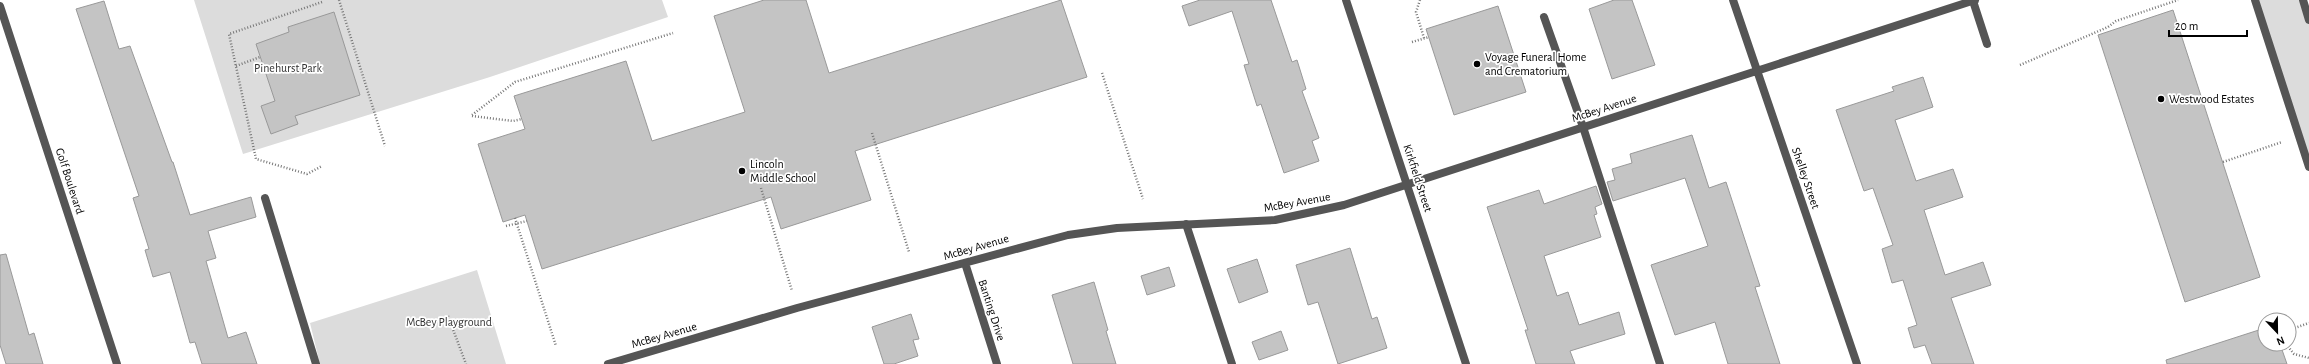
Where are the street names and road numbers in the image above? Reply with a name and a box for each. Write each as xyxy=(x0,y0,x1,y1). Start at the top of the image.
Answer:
street label: McBey Avenue xyxy=(1570,92,1638,125)
street label: Kirkfield Street xyxy=(1401,143,1435,214)
street label: Golf Boulevard xyxy=(54,146,86,216)
street label: Shelley Street xyxy=(1789,146,1822,211)
street label: McBey Avenue xyxy=(1263,190,1331,215)
street label: McBey Avenue xyxy=(942,232,1010,263)
street label: Banting Drive xyxy=(976,278,1008,342)
street label: McBey Avenue xyxy=(630,320,698,351)

